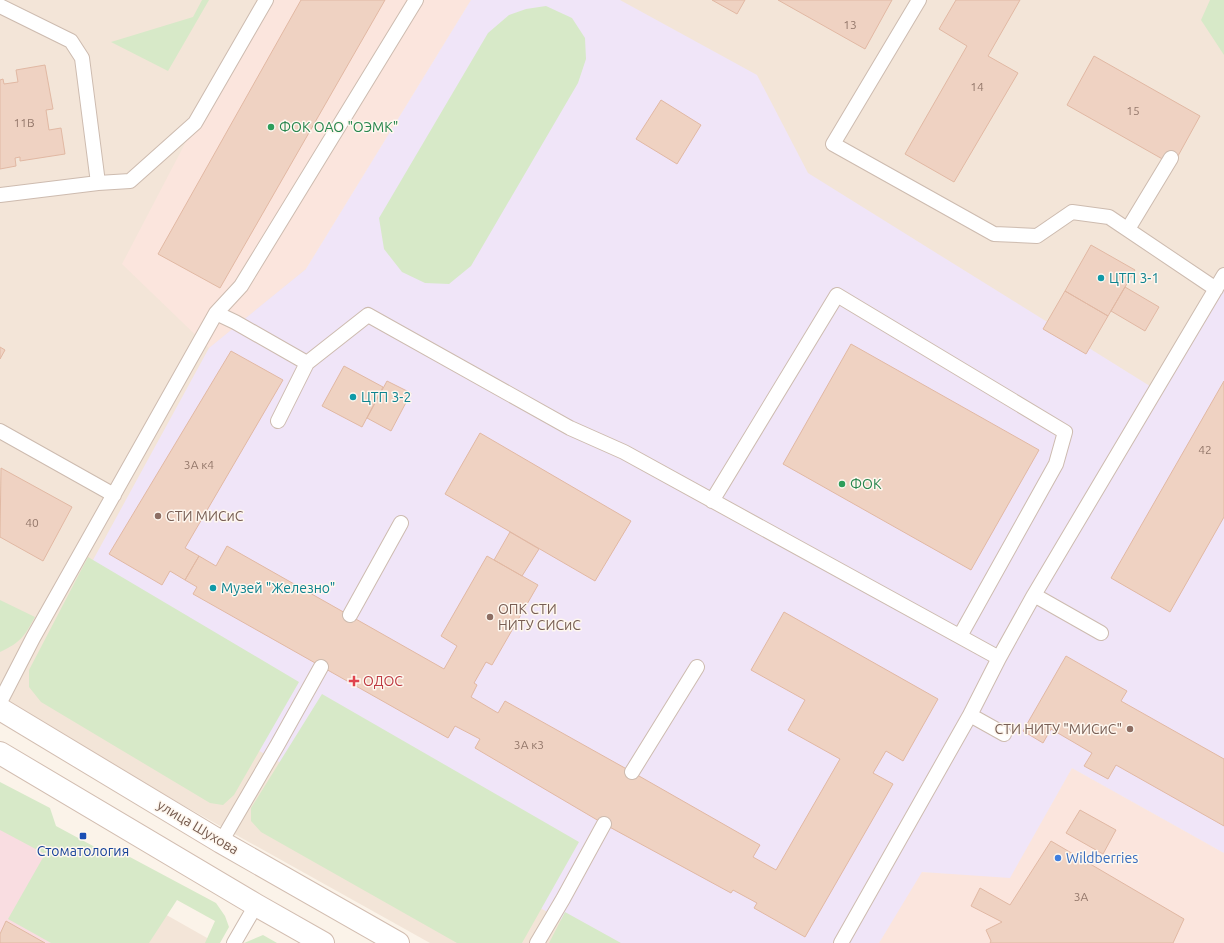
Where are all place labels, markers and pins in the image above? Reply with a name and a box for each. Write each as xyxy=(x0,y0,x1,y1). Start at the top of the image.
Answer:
place label: ФОК ОАО "ОЭМК" xyxy=(279,119,398,135)
marker: ФОК ОАО "ОЭМК" xyxy=(266,122,276,132)
place label: ЦТП 3-1 xyxy=(1109,270,1159,286)
marker: ЦТП 3-1 xyxy=(1096,273,1106,283)
place label: ЦТП 3-2 xyxy=(361,389,411,405)
marker: ЦТП 3-2 xyxy=(348,392,358,402)
place label: ФОК xyxy=(850,476,882,492)
marker: ФОК xyxy=(837,479,847,489)
place label: СТИ МИСиС xyxy=(166,508,244,524)
marker: СТИ МИСиС xyxy=(153,511,163,521)
place label: Музей "Железно" xyxy=(221,580,335,596)
marker: Музей "Железно" xyxy=(208,583,218,593)
place label: ОПК СТИ НИТУ СИСиС xyxy=(498,601,581,633)
marker: ОПК СТИ НИТУ СИСиС xyxy=(485,612,495,622)
place label: ОДОС xyxy=(363,673,403,689)
marker: ОДОС xyxy=(348,675,360,687)
place label: СТИ НИТУ "МИСиС" xyxy=(995,721,1122,737)
marker: СТИ НИТУ "МИСиС" xyxy=(1125,724,1135,734)
marker: Стоматология xyxy=(78,831,88,841)
place label: Стоматология xyxy=(37,843,129,859)
place label: Wildberries xyxy=(1066,850,1138,866)
marker: Wildberries xyxy=(1053,853,1063,863)

